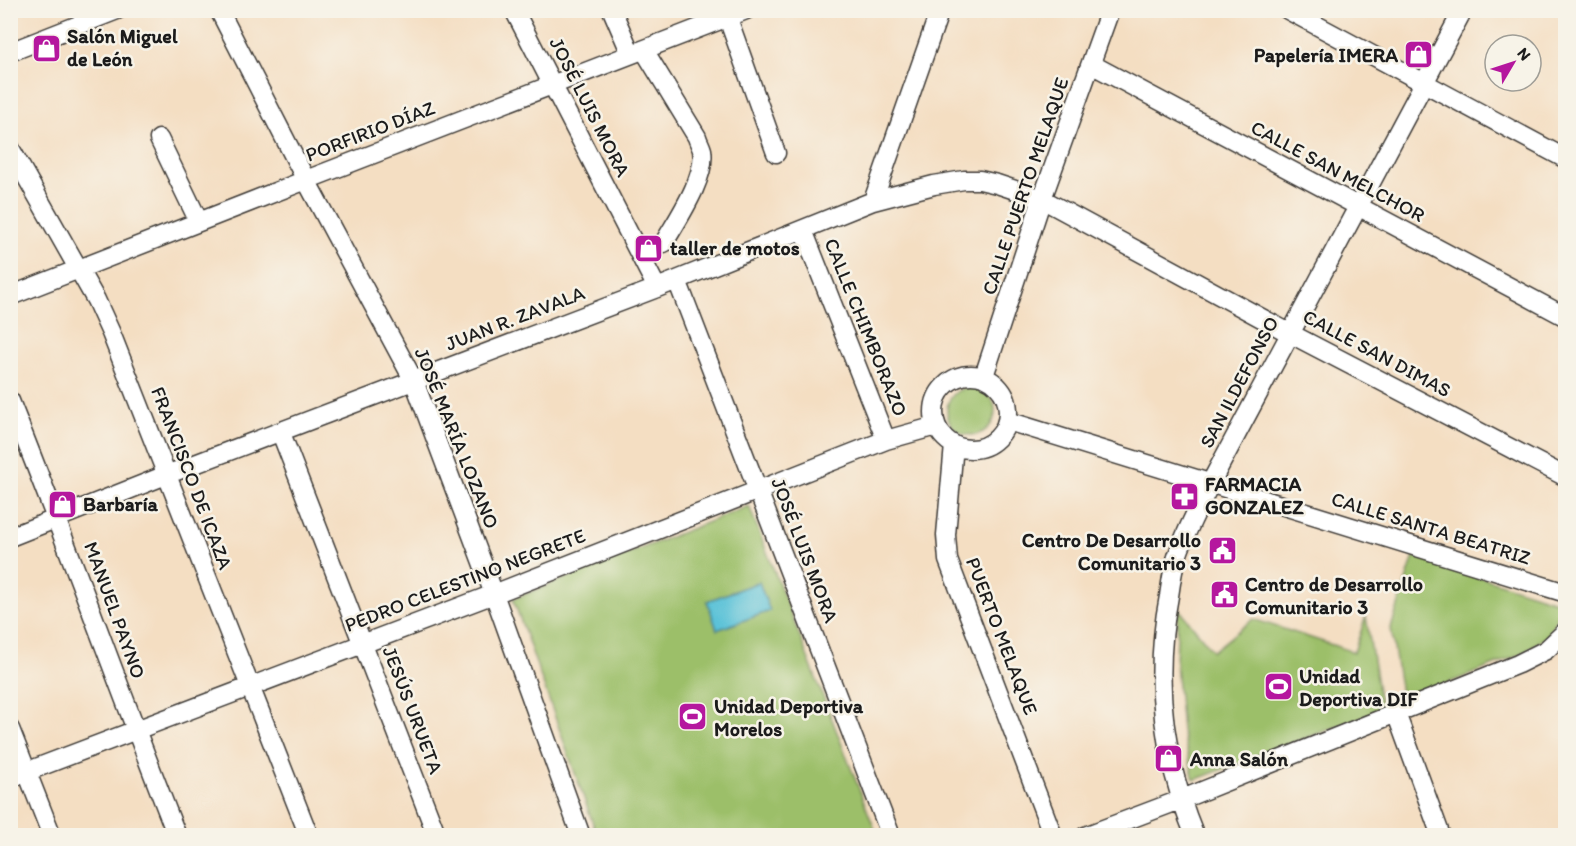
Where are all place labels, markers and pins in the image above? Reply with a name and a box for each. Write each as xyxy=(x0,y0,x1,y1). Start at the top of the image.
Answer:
place label: Salón Miguel de León xyxy=(67,24,178,71)
shop icon: Salón Miguel de León xyxy=(30,32,62,64)
shop icon: Papelería IMERA xyxy=(1403,39,1435,71)
place label: Papelería IMERA xyxy=(1254,43,1398,68)
shop icon: taller de motos xyxy=(633,232,665,264)
place label: taller de motos xyxy=(670,236,800,260)
place label: FARMACIA GONZALEZ xyxy=(1205,472,1304,519)
pharmacy icon: FARMACIA GONZALEZ xyxy=(1168,480,1200,512)
shop icon: Barbaría xyxy=(46,488,78,520)
place label: Barbaría xyxy=(83,492,159,516)
place label: Centro De Desarrollo Comunitario 3 xyxy=(1022,528,1201,575)
public building icon: Centro De Desarrollo Comunitario 3 xyxy=(1206,535,1238,567)
place label: Centro de Desarrollo Comunitario 3 xyxy=(1245,572,1423,619)
public building icon: Centro de Desarrollo Comunitario 3 xyxy=(1208,579,1240,611)
place label: Unidad Deportiva DIF xyxy=(1299,664,1418,712)
sports icon: Unidad Deportiva DIF xyxy=(1262,671,1294,703)
place label: Unidad Deportiva Morelos xyxy=(714,694,864,741)
sports icon: Unidad Deportiva Morelos xyxy=(677,701,709,733)
shop icon: Anna Salón xyxy=(1153,743,1185,775)
place label: Anna Salón xyxy=(1189,747,1289,771)

